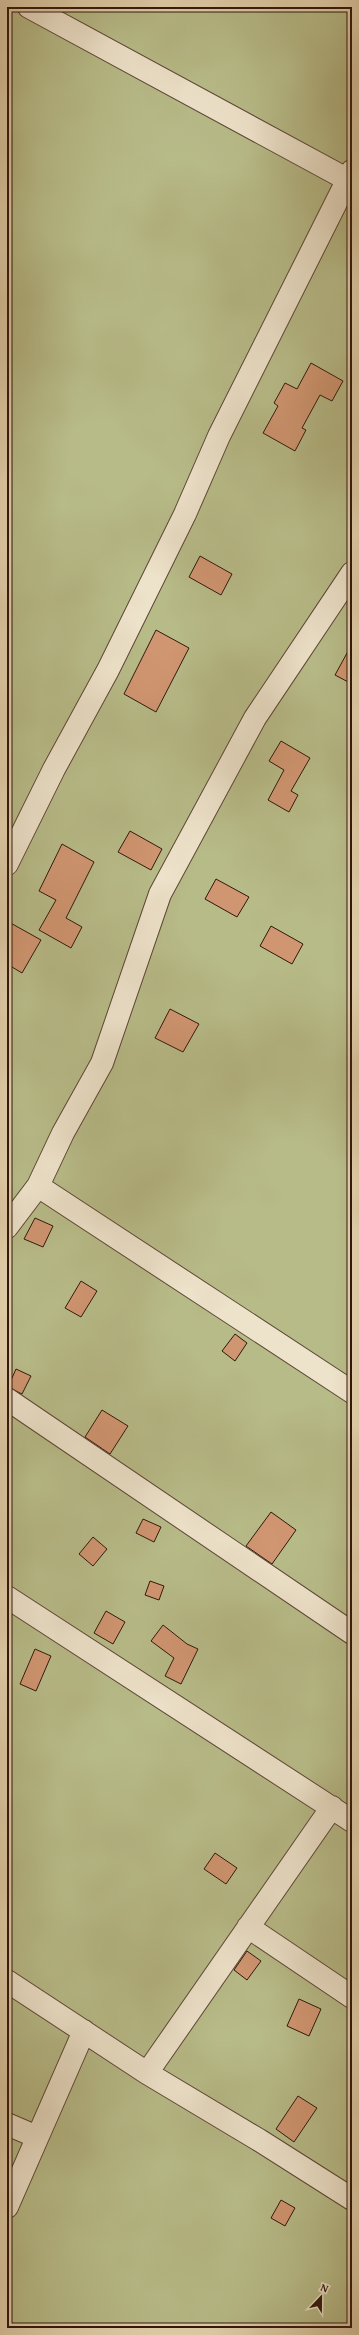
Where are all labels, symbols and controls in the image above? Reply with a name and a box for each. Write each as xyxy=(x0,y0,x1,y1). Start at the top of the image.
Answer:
north arrow xyxy=(301,2277,341,2317)
text: N xyxy=(318,2279,332,2297)

